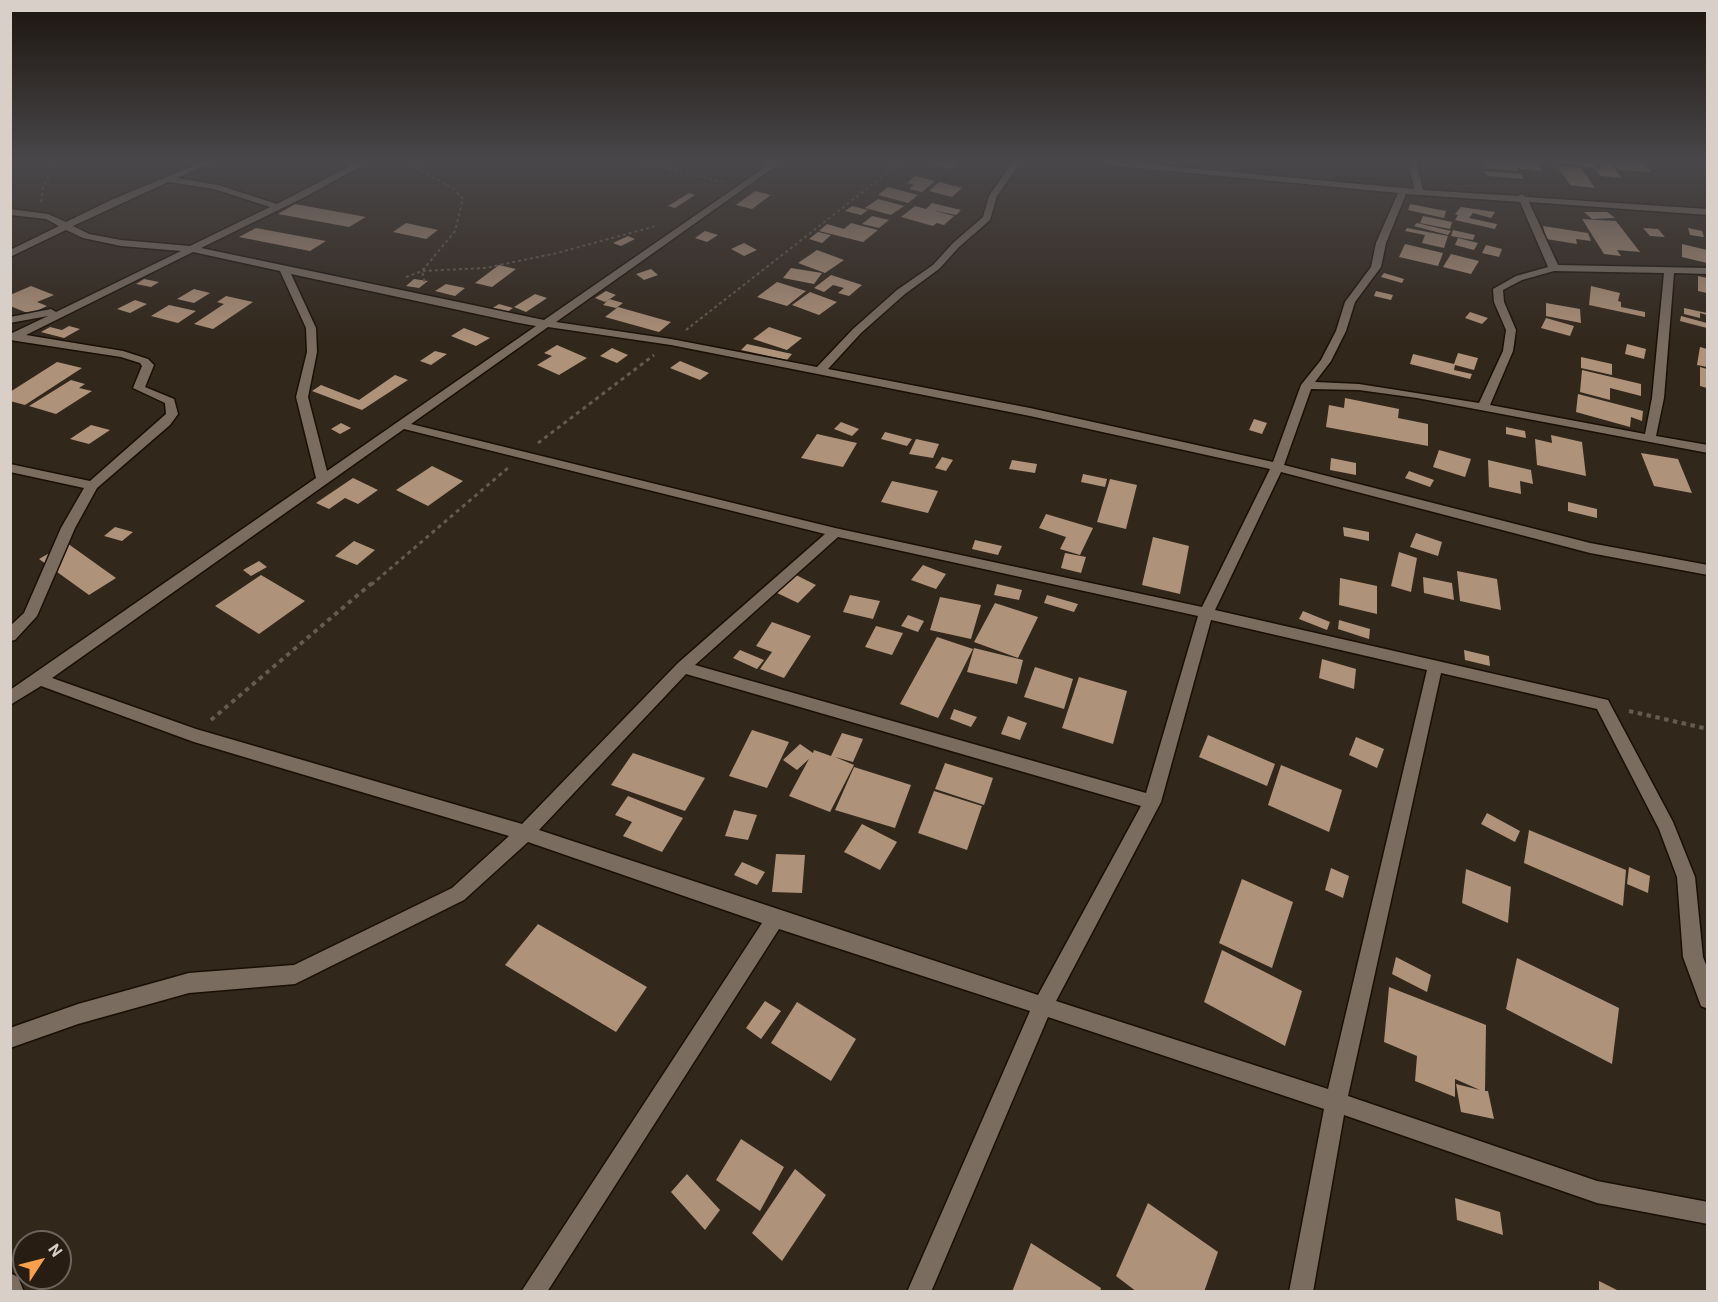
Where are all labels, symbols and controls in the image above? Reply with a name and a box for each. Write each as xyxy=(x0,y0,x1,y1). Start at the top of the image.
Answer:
north arrow xyxy=(12,1230,72,1290)
text: N xyxy=(44,1240,66,1260)

